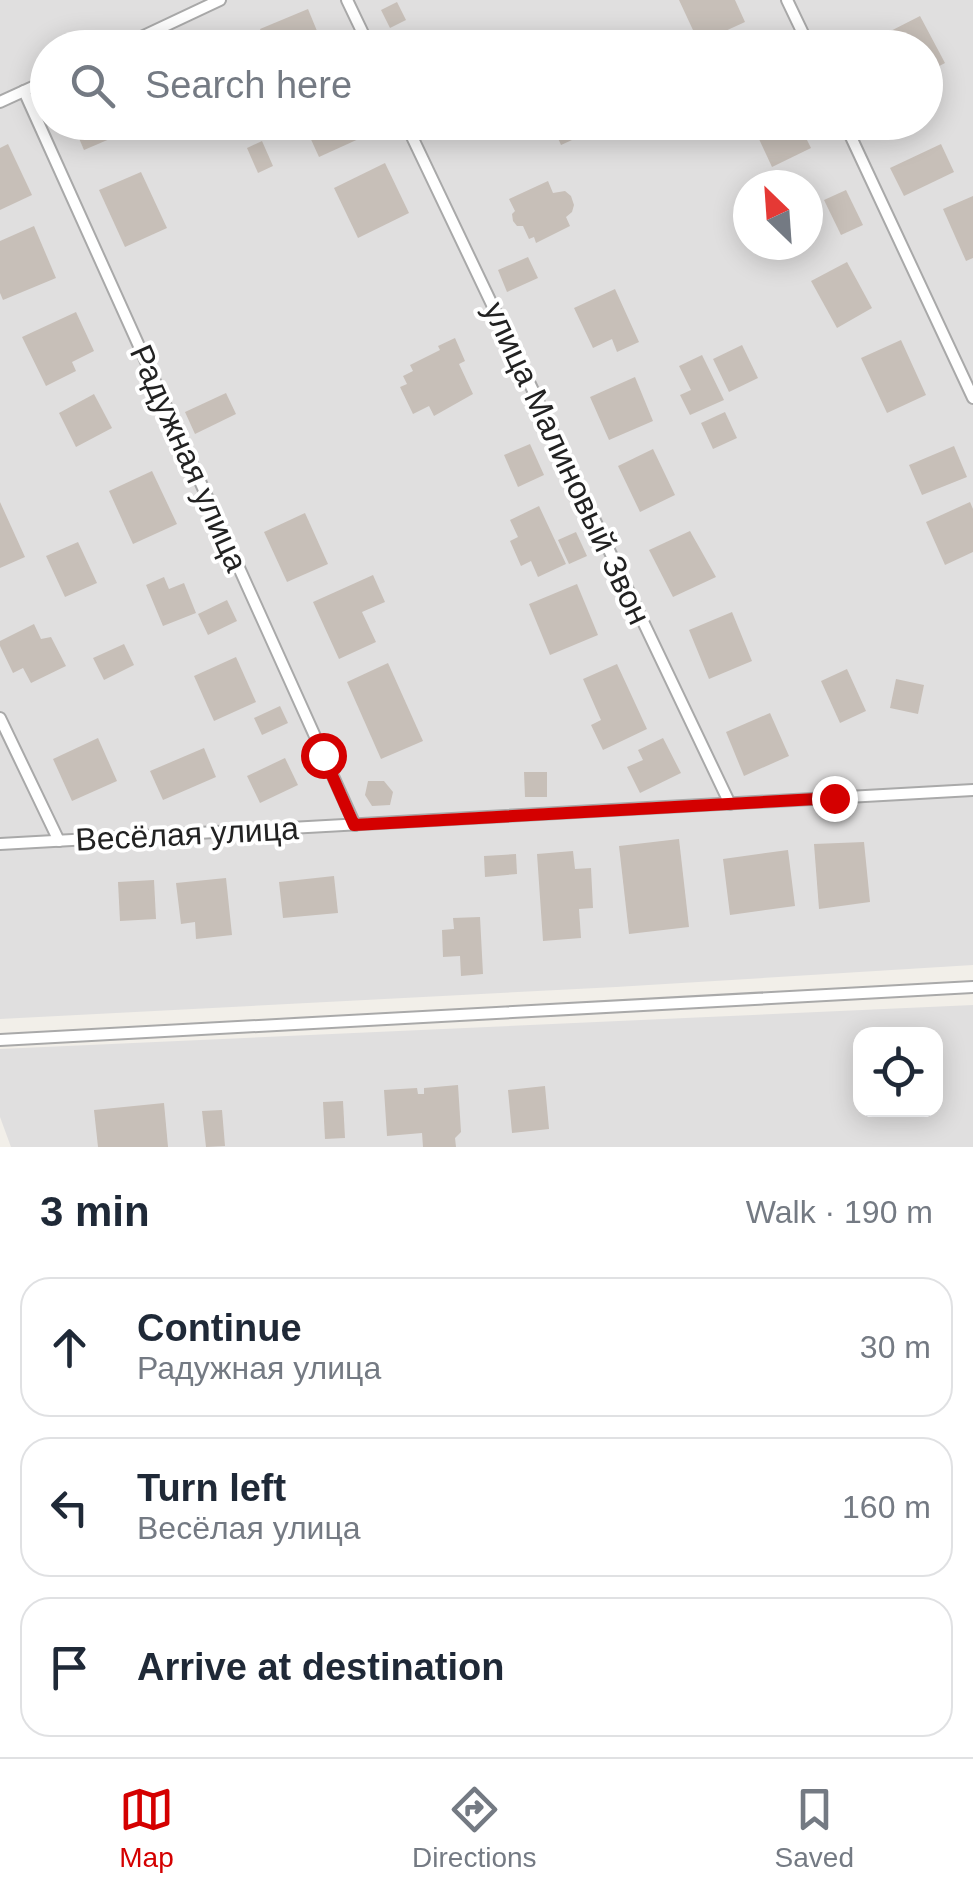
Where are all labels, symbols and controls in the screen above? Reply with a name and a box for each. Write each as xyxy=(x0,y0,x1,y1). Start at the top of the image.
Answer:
search box xyxy=(30,30,943,140)
icon: search xyxy=(65,58,120,113)
text: Search here xyxy=(145,64,352,106)
north arrow xyxy=(733,170,823,260)
street label: улица Малиновый Звон xyxy=(476,296,658,630)
street label: Радужная улица xyxy=(123,339,255,577)
route start xyxy=(301,733,347,779)
route end xyxy=(812,776,858,822)
street label: Весёлая улица xyxy=(74,810,300,858)
map controls xyxy=(853,1027,943,1117)
button: locate xyxy=(853,1027,943,1117)
text: 3 min xyxy=(40,1188,150,1235)
text: Walk · 190 m xyxy=(746,1194,933,1230)
text: Continue xyxy=(137,1307,302,1349)
icon: ahead xyxy=(42,1320,97,1375)
text: 30 m xyxy=(860,1329,931,1365)
text: Радужная улица xyxy=(137,1350,381,1386)
text: Turn left xyxy=(137,1467,286,1509)
icon: left xyxy=(42,1480,97,1535)
text: 160 m xyxy=(842,1489,931,1525)
text: Весёлая улица xyxy=(137,1510,361,1546)
icon: arrive xyxy=(42,1640,97,1695)
text: Arrive at destination xyxy=(137,1646,504,1688)
tab: Map xyxy=(119,1782,174,1874)
tab: Directions xyxy=(412,1782,537,1874)
tab: Saved xyxy=(775,1782,854,1874)

